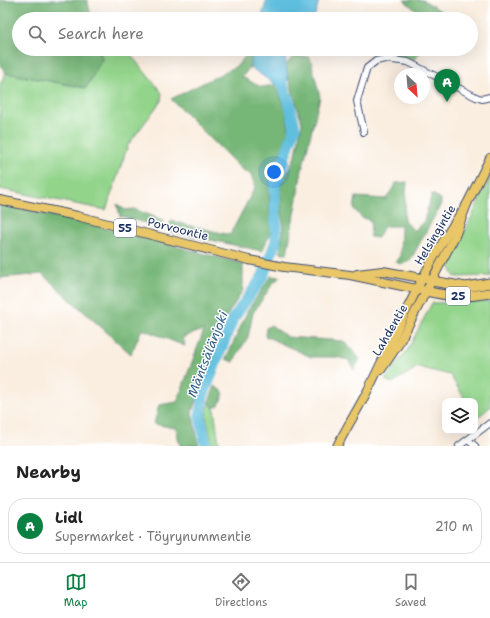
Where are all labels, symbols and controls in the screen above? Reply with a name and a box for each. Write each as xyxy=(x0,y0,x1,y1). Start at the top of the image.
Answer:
search box xyxy=(12,12,478,56)
icon: search xyxy=(26,23,48,45)
text: Search here xyxy=(58,24,144,44)
north arrow xyxy=(394,68,430,104)
pin: A xyxy=(434,69,460,102)
your location xyxy=(264,162,284,182)
street label: Helsingintie xyxy=(411,202,459,268)
street label: Porvoontie xyxy=(146,214,210,244)
road number: 55 xyxy=(114,219,136,237)
road number: 25 xyxy=(446,287,470,305)
street label: Lahdentie xyxy=(369,301,411,359)
water label: Mäntsälänjoki xyxy=(183,308,232,400)
map controls xyxy=(442,398,478,434)
button: layers xyxy=(442,398,478,434)
text: Nearby xyxy=(16,461,81,483)
text: Lidl xyxy=(55,508,83,528)
text: A xyxy=(25,518,35,535)
text: 210 m xyxy=(435,518,473,535)
text: Supermarket · Töyrynummentie xyxy=(55,528,251,545)
tab: Map xyxy=(64,571,87,610)
tab: Directions xyxy=(215,571,267,610)
tab: Saved xyxy=(395,571,426,610)

